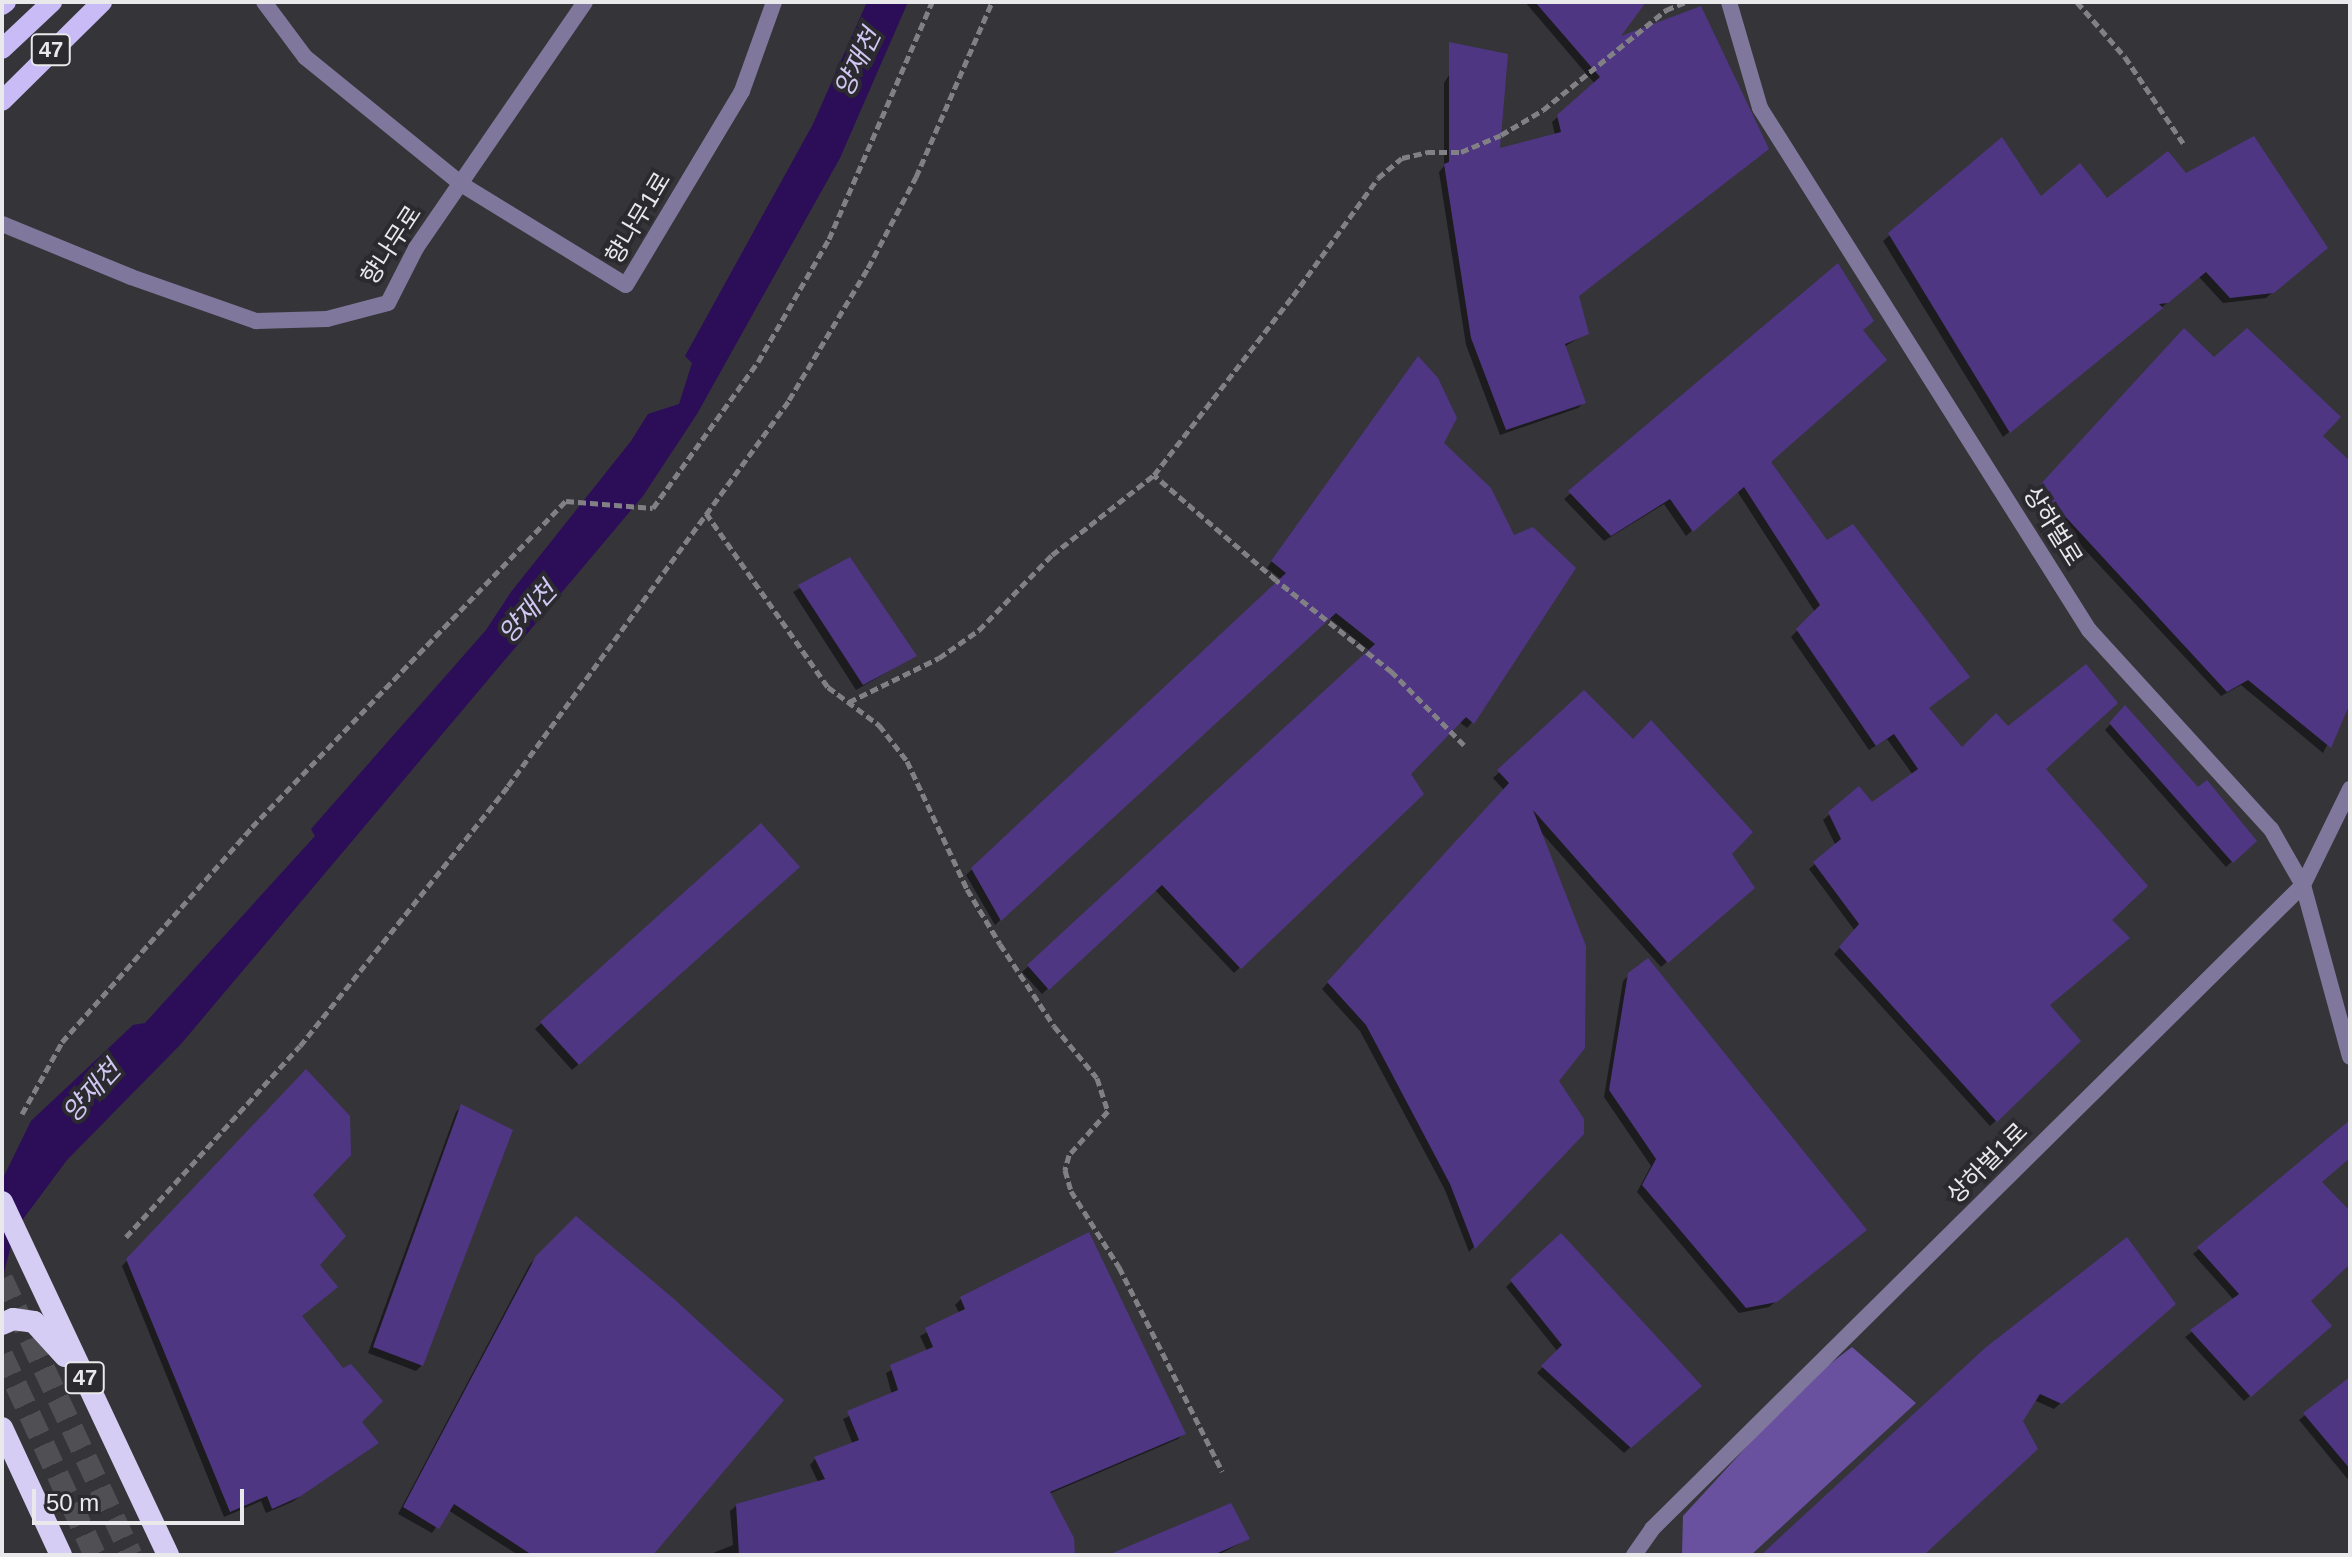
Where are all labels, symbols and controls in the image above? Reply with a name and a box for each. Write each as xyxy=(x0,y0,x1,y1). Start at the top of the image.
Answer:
water label: 양재천 xyxy=(828,24,888,102)
road number: 47 xyxy=(29,32,73,68)
street label: 향나무1로 xyxy=(599,167,677,269)
street label: 향나무로 xyxy=(355,200,427,290)
street label: 상하벌로 xyxy=(2017,481,2089,571)
water label: 양재천 xyxy=(492,576,564,650)
water label: 양재천 xyxy=(56,1055,128,1129)
street label: 상하벌1로 xyxy=(1941,1117,2033,1209)
road number: 47 xyxy=(63,1360,107,1396)
scale bar xyxy=(36,1473,248,1523)
text: 50 m xyxy=(46,1489,99,1516)

